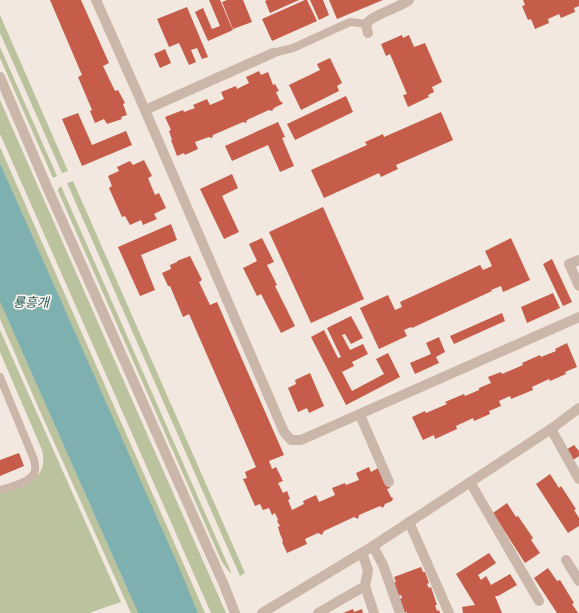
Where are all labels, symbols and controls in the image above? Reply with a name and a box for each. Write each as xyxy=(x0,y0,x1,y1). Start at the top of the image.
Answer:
water label: 룡흥개 xyxy=(13,293,51,311)

